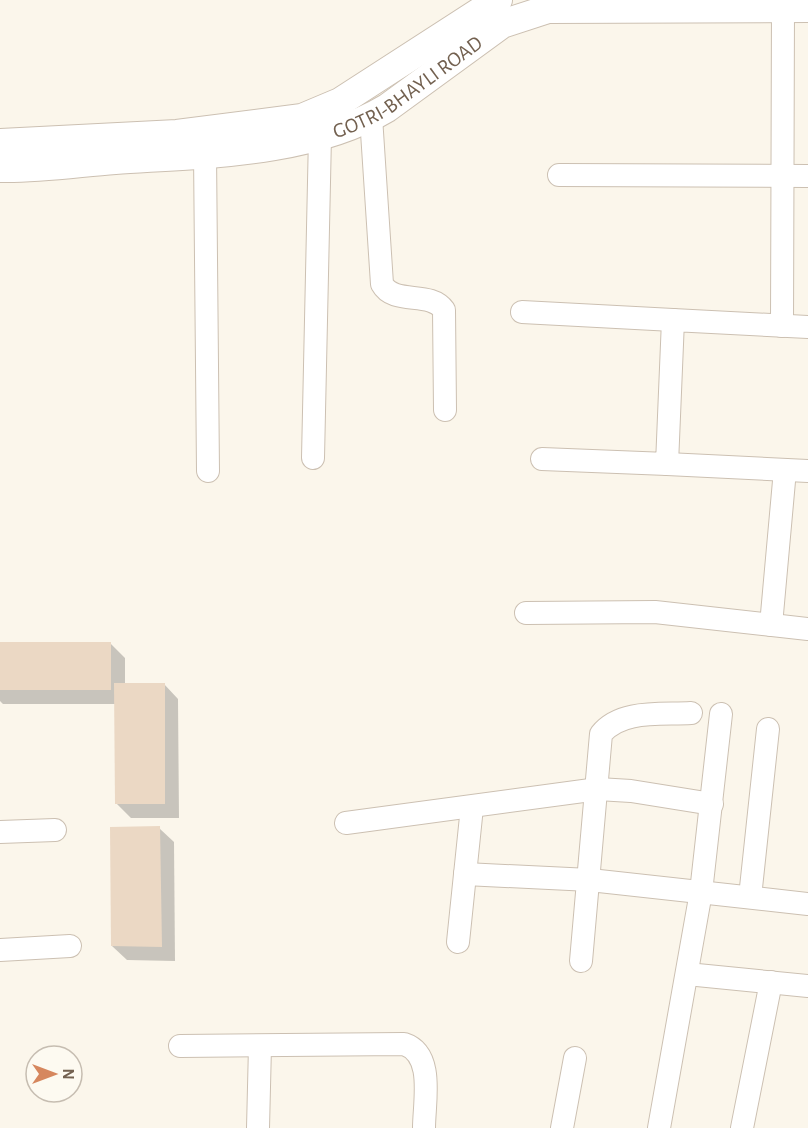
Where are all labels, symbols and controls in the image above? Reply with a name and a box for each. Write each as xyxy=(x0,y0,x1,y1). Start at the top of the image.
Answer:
street label: GOTRI-BHAYLI ROAD xyxy=(330,32,486,142)
north arrow xyxy=(24,1044,84,1104)
text: N xyxy=(60,1068,76,1080)

